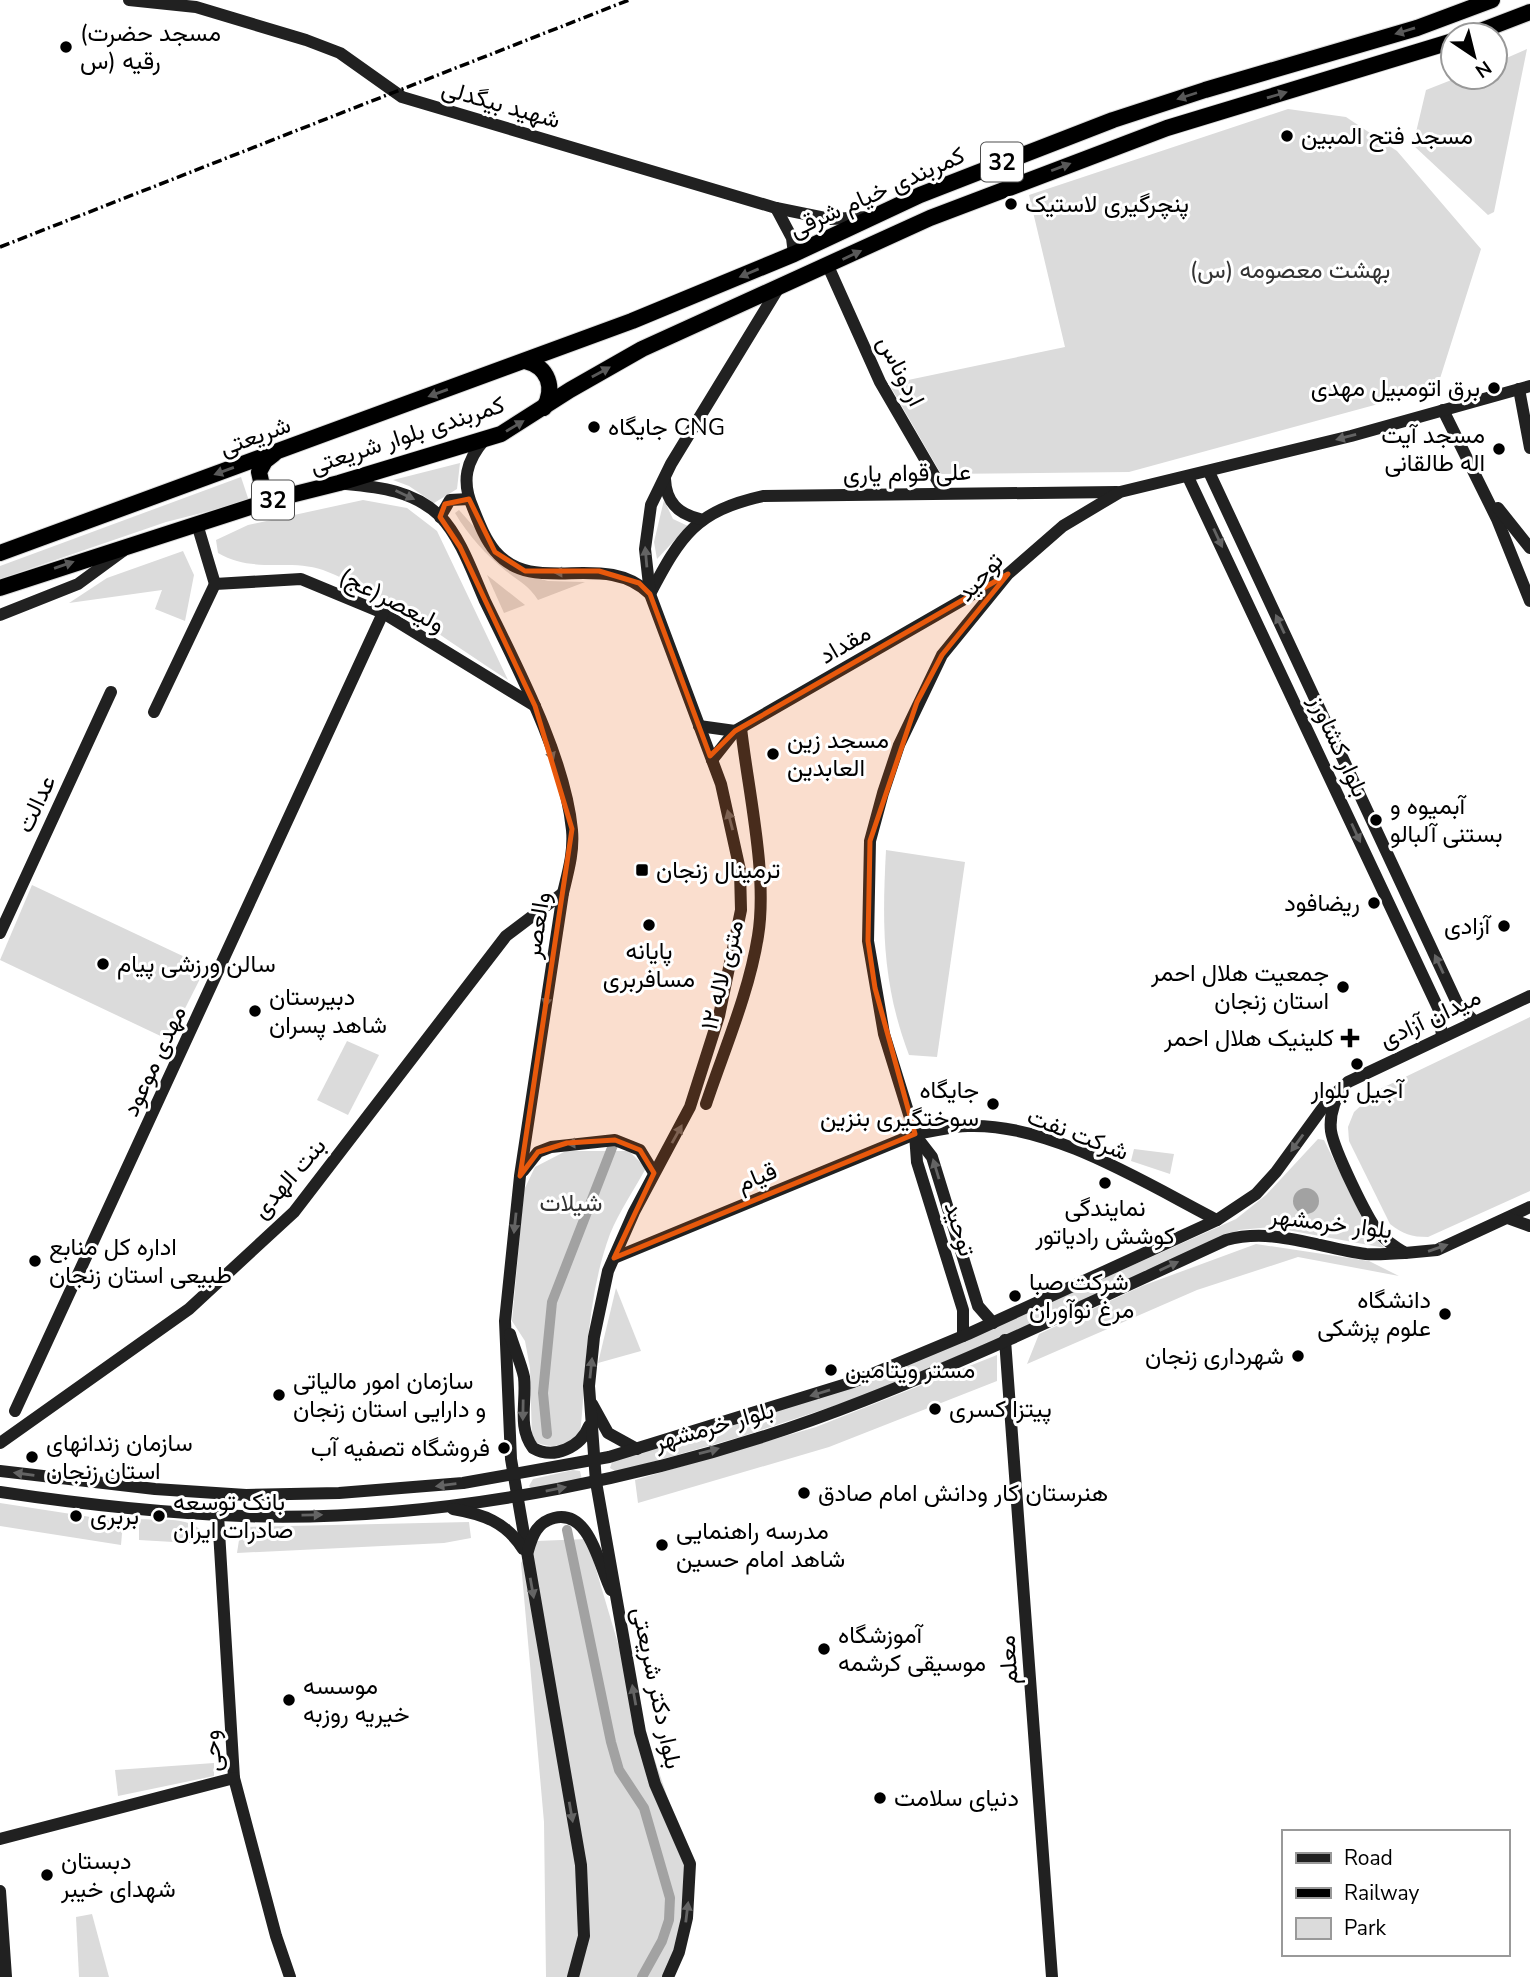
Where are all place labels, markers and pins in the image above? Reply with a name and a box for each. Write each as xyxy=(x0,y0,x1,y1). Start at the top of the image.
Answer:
place label: (مسجد حضرت رقیه (س xyxy=(80,17,221,77)
marker: (مسجد حضرت رقیه (س xyxy=(58,39,74,55)
place label: مسجد فتح المبین xyxy=(1301,120,1473,153)
marker: مسجد فتح المبین xyxy=(1279,128,1295,144)
place label: پنچرگیری لاستیک xyxy=(1025,188,1189,220)
marker: پنچرگیری لاستیک xyxy=(1003,196,1019,212)
place label: برق اتومبیل مهدی xyxy=(1311,372,1480,404)
marker: برق اتومبیل مهدی xyxy=(1486,380,1502,396)
place label: جایگاه CNG xyxy=(608,411,725,443)
marker: جایگاه CNG xyxy=(586,419,602,435)
place label: مسجد آیت اله طالقانی xyxy=(1381,419,1485,479)
marker: مسجد آیت اله طالقانی xyxy=(1491,441,1507,457)
place label: مسجد زین العابدین xyxy=(787,724,889,784)
marker: مسجد زین العابدین xyxy=(765,746,781,762)
place label: آبمیوه و بستنی آلبالو xyxy=(1390,790,1503,850)
marker: آبمیوه و بستنی آلبالو xyxy=(1368,812,1384,828)
place label: ترمینال زنجان xyxy=(656,854,780,886)
marker: ترمینال زنجان xyxy=(634,862,650,878)
place label: ریضافود xyxy=(1284,887,1360,919)
marker: ریضافود xyxy=(1366,895,1382,911)
place label: آزادی xyxy=(1444,910,1492,942)
marker: پایانه مسافربری xyxy=(641,917,657,933)
marker: آزادی xyxy=(1496,918,1512,934)
place label: پایانه مسافربری xyxy=(603,935,695,995)
place label: سالن ورزشی پیام xyxy=(117,948,276,980)
marker: سالن ورزشی پیام xyxy=(95,956,111,972)
place label: جمعیت هلال احمر استان زنجان xyxy=(1150,957,1329,1017)
marker: جمعیت هلال احمر استان زنجان xyxy=(1335,979,1351,995)
place label: دبیرستان شاهد پسران xyxy=(269,981,387,1041)
marker: دبیرستان شاهد پسران xyxy=(247,1003,263,1019)
place label: کلینیک هلال احمر xyxy=(1163,1022,1334,1054)
marker: کلینیک هلال احمر xyxy=(1340,1028,1360,1048)
marker: آجیل بلوار xyxy=(1349,1056,1365,1072)
place label: جایگاه سوختگیرى بنزین xyxy=(820,1074,979,1134)
place label: آجیل بلوار xyxy=(1310,1074,1406,1106)
marker: جایگاه سوختگیرى بنزین xyxy=(985,1096,1001,1112)
marker: نمایندگی کوشش رادیاتور xyxy=(1097,1175,1113,1191)
place label: نمایندگی کوشش رادیاتور xyxy=(1034,1192,1175,1252)
place label: اداره کل منابع طبیعی استان زنجان xyxy=(49,1231,232,1291)
marker: اداره کل منابع طبیعی استان زنجان xyxy=(27,1253,43,1269)
place label: شرکت صبا مرغ نوآوران xyxy=(1029,1266,1134,1326)
place label: دانشگاه علوم پزشکی xyxy=(1317,1284,1431,1344)
marker: شرکت صبا مرغ نوآوران xyxy=(1007,1288,1023,1304)
marker: دانشگاه علوم پزشکی xyxy=(1437,1306,1453,1322)
place label: شهرداری زنجان xyxy=(1145,1340,1284,1372)
marker: شهرداری زنجان xyxy=(1290,1348,1306,1364)
place label: مستر ویتامین xyxy=(845,1354,975,1386)
marker: مستر ویتامین xyxy=(823,1362,839,1378)
place label: سازمان امور مالیاتی و دارایی استان زنجان xyxy=(293,1365,486,1425)
marker: سازمان امور مالیاتی و دارایی استان زنجان xyxy=(271,1387,287,1403)
place label: پیتزا کسری xyxy=(949,1393,1052,1425)
marker: پیتزا کسری xyxy=(927,1401,943,1417)
place label: سازمان زندانهای استان زنجان xyxy=(46,1427,193,1487)
place label: فروشگاه تصفیه آب xyxy=(311,1432,490,1464)
marker: فروشگاه تصفیه آب xyxy=(496,1440,512,1456)
marker: سازمان زندانهای استان زنجان xyxy=(24,1449,40,1465)
place label: هنرستان کار ودانش امام صادق xyxy=(818,1477,1108,1509)
marker: هنرستان کار ودانش امام صادق xyxy=(796,1485,812,1501)
place label: بانک توسعه صادرات ایران xyxy=(173,1486,293,1546)
place label: بربری xyxy=(90,1500,139,1532)
marker: بربری xyxy=(68,1508,84,1524)
marker: بانک توسعه صادرات ایران xyxy=(151,1508,167,1524)
place label: مدرسه راهنمایی شاهد امام حسین xyxy=(676,1515,845,1575)
marker: مدرسه راهنمایی شاهد امام حسین xyxy=(654,1537,670,1553)
place label: آموزشگاه موسیقی کرشمه xyxy=(838,1619,986,1679)
marker: آموزشگاه موسیقی کرشمه xyxy=(816,1641,832,1657)
place label: موسسه خیریه روزبه xyxy=(303,1670,410,1730)
marker: موسسه خیریه روزبه xyxy=(281,1692,297,1708)
place label: دنیای سلامت xyxy=(894,1782,1019,1814)
marker: دنیای سلامت xyxy=(872,1790,888,1806)
place label: دبستان شهدای خیبر xyxy=(60,1845,176,1905)
marker: دبستان شهدای خیبر xyxy=(39,1867,55,1883)

